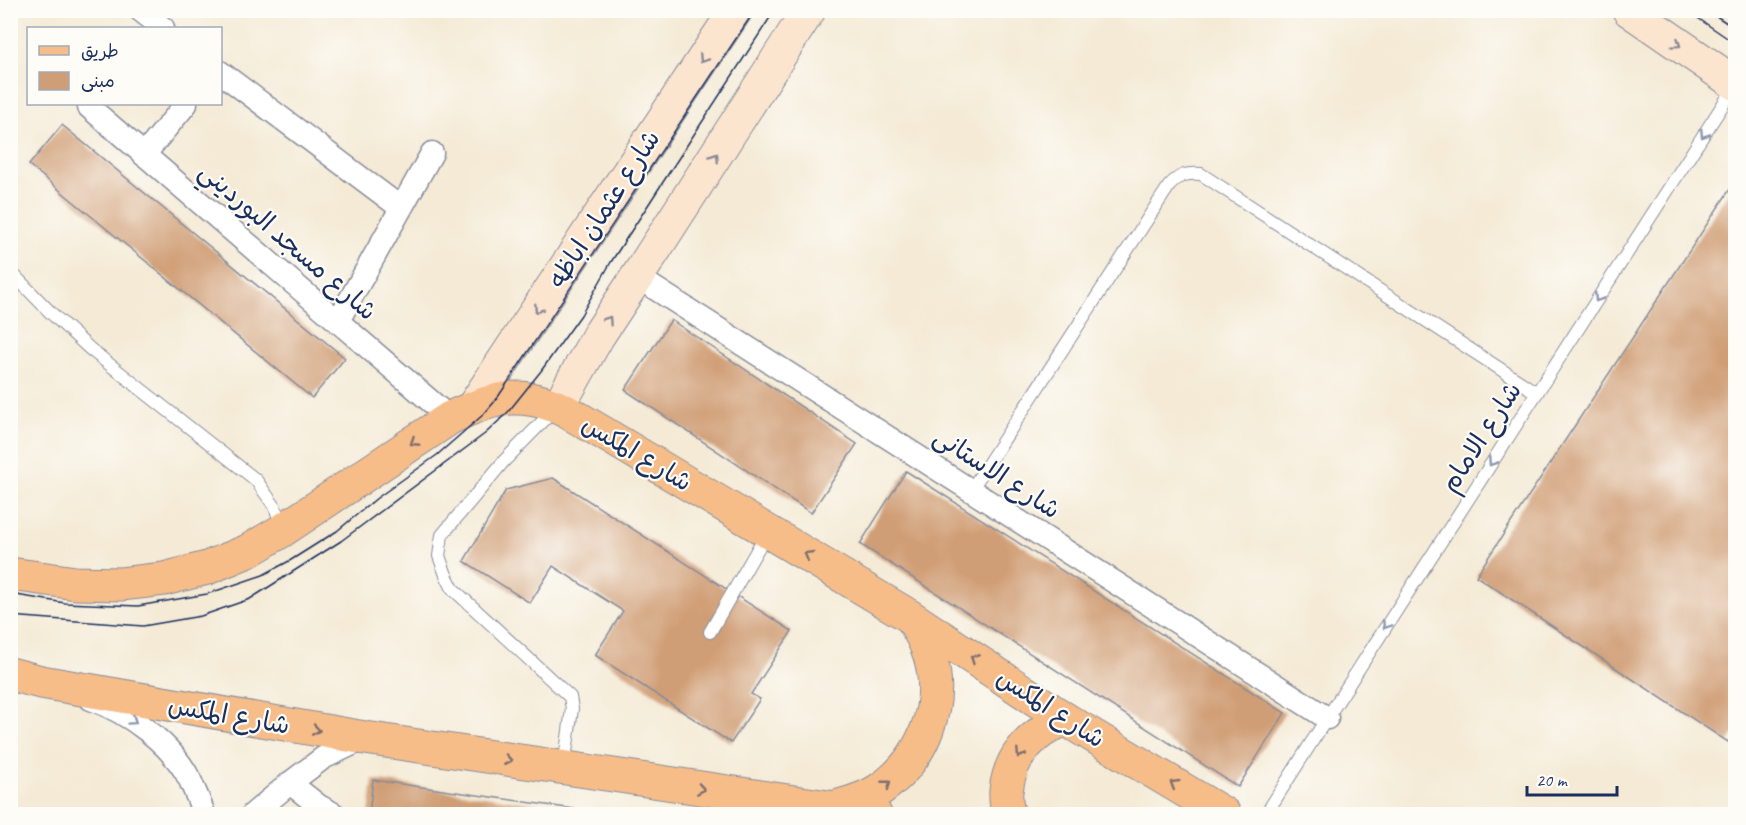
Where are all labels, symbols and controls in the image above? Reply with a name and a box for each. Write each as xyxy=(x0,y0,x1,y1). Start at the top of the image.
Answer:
legend xyxy=(27,27,222,105)
one-way arrow xyxy=(1671,36,1681,48)
text: طريق xyxy=(81,40,119,62)
one-way arrow xyxy=(699,53,710,64)
text: مبنى xyxy=(81,70,115,92)
street label: شارع عثمان اباظه xyxy=(541,124,668,295)
one-way arrow xyxy=(1699,128,1711,138)
one-way arrow xyxy=(708,152,719,163)
street label: شارع مسجد البورديني xyxy=(188,155,384,332)
one-way arrow xyxy=(1594,291,1605,302)
one-way arrow xyxy=(534,303,545,314)
one-way arrow xyxy=(601,316,612,327)
street label: شارع الامام xyxy=(1433,375,1532,500)
street label: شارع المكس xyxy=(575,407,698,500)
street label: شارع الاستانى xyxy=(927,420,1067,527)
one-way arrow xyxy=(410,435,421,446)
one-way arrow xyxy=(1488,455,1499,466)
one-way arrow xyxy=(804,551,814,563)
one-way arrow xyxy=(1383,619,1394,630)
one-way arrow xyxy=(969,655,980,666)
street label: شارع المكس xyxy=(990,661,1111,756)
street label: شارع المكس xyxy=(165,688,292,743)
one-way arrow xyxy=(127,714,138,725)
one-way arrow xyxy=(311,723,321,735)
one-way arrow xyxy=(1016,748,1027,759)
one-way arrow xyxy=(504,754,513,766)
scale bar xyxy=(1527,759,1617,797)
text: 20 m xyxy=(1536,769,1569,791)
one-way arrow xyxy=(880,780,891,791)
one-way arrow xyxy=(1170,780,1180,792)
one-way arrow xyxy=(697,783,706,795)

